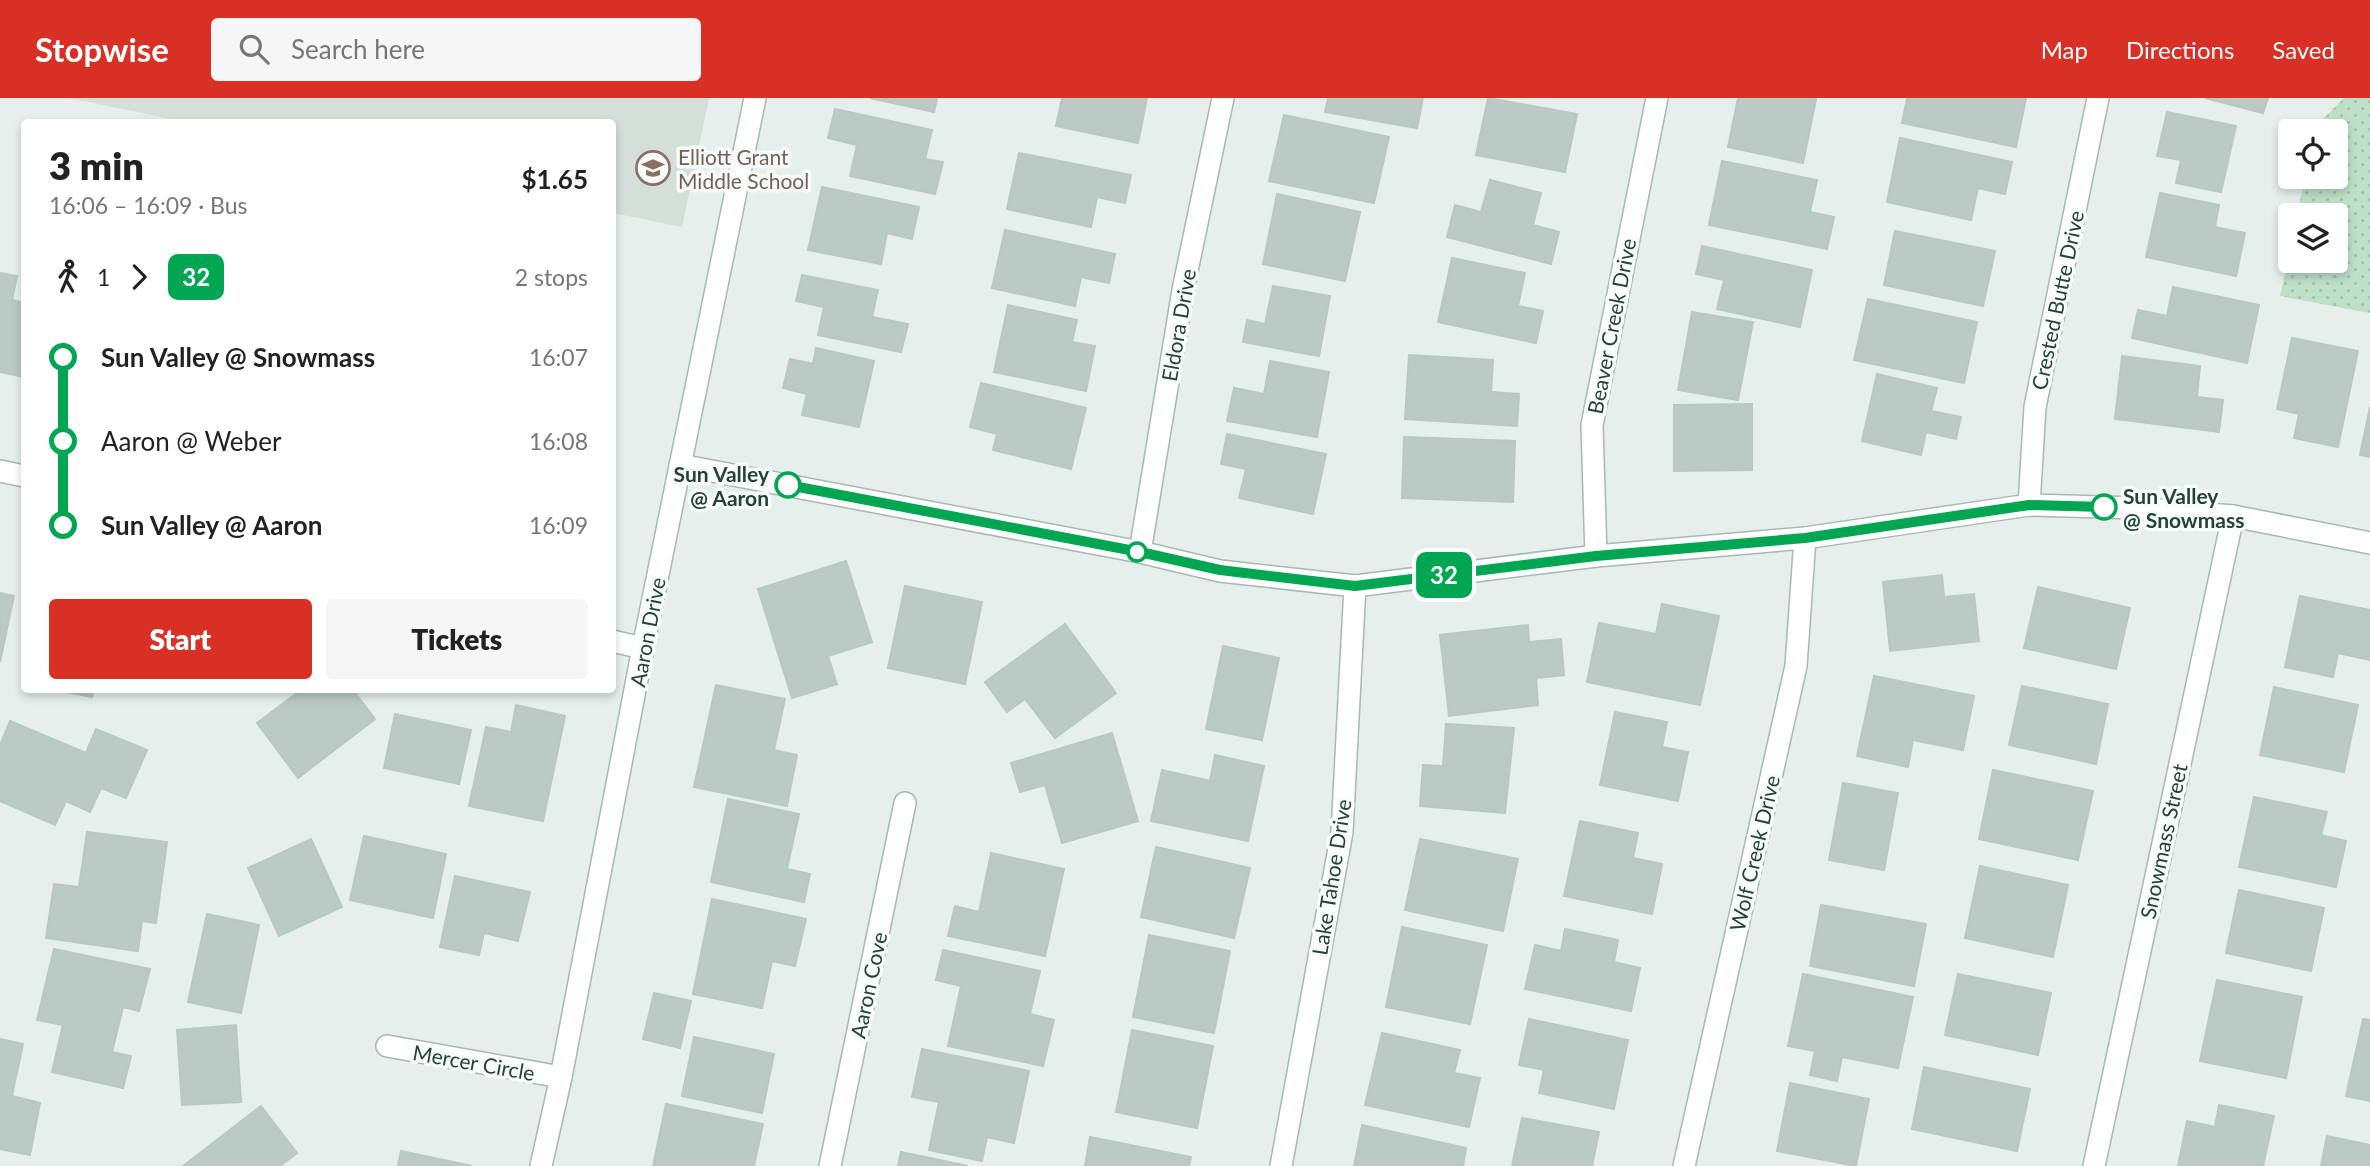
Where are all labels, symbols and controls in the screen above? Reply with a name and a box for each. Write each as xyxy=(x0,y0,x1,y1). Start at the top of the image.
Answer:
search box xyxy=(211,18,701,81)
text: Stopwise xyxy=(35,29,169,69)
icon: search xyxy=(235,30,273,68)
text: Search here xyxy=(291,33,425,65)
text: Map xyxy=(2041,35,2088,64)
text: Directions xyxy=(2126,35,2234,64)
text: Saved xyxy=(2272,35,2335,64)
map controls xyxy=(2278,119,2348,273)
button: locate xyxy=(2278,119,2348,189)
text: 3 min xyxy=(49,142,144,188)
place label: Elliott Grant Middle School xyxy=(678,144,809,193)
school or university icon: Elliott Grant Middle School xyxy=(634,149,672,187)
text: $1.65 xyxy=(522,163,588,195)
text: 16:06 – 16:09 · Bus xyxy=(49,191,248,219)
button: layers xyxy=(2278,203,2348,273)
street label: Crested Butte Drive xyxy=(2026,208,2088,392)
street label: Beaver Creek Drive xyxy=(1582,236,1640,416)
icon: walk xyxy=(49,258,87,296)
icon: forward xyxy=(120,258,158,296)
text: 32 xyxy=(182,262,210,291)
text: 1 xyxy=(97,263,110,291)
text: 2 stops xyxy=(515,263,588,291)
street label: Eldora Drive xyxy=(1156,267,1200,383)
text: Sun Valley @ Snowmass xyxy=(101,341,375,373)
text: 16:07 xyxy=(529,343,588,371)
text: Aaron @ Weber xyxy=(101,425,281,457)
text: 16:08 xyxy=(529,427,588,455)
place label: Sun Valley @ Aaron xyxy=(674,461,770,510)
marker: Sun Valley @ Aaron xyxy=(775,472,801,498)
place label: Sun Valley @ Snowmass xyxy=(2123,483,2244,532)
marker: Sun Valley @ Snowmass xyxy=(2091,494,2117,520)
text: Sun Valley @ Aaron xyxy=(101,509,322,541)
text: 16:09 xyxy=(529,511,588,539)
unlabelled marker xyxy=(1127,542,1147,562)
line badge: 32 xyxy=(1412,552,1476,598)
text: 32 xyxy=(1430,560,1458,589)
street label: Aaron Drive xyxy=(624,575,670,689)
button: Start xyxy=(49,599,312,679)
button: Tickets xyxy=(326,599,588,679)
street label: Snowmass Street xyxy=(2134,761,2192,921)
street label: Wolf Creek Drive xyxy=(1724,773,1784,933)
street label: Lake Tahoe Drive xyxy=(1306,797,1356,957)
street label: Aaron Cove xyxy=(845,930,891,1040)
street label: Mercer Circle xyxy=(411,1039,537,1085)

